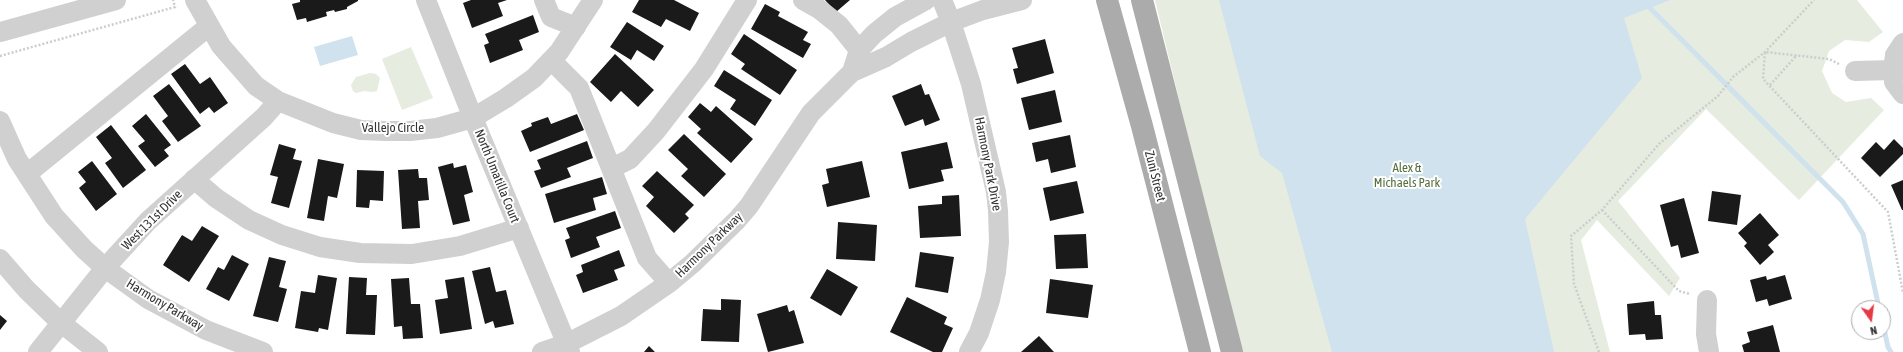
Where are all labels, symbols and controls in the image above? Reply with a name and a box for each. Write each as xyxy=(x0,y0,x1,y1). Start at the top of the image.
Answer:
street label: Harmony Park Drive xyxy=(971,116,1005,212)
street label: Vallejo Circle xyxy=(362,120,424,136)
street label: North Umatilla Court xyxy=(471,127,523,225)
street label: Zuni Street xyxy=(1141,149,1169,203)
park label: Alex & Michaels Park xyxy=(1374,160,1440,191)
street label: West 131st Drive xyxy=(119,187,185,253)
street label: Harmony Parkway xyxy=(672,209,746,281)
street label: Harmony Parkway xyxy=(124,276,206,334)
north arrow xyxy=(1851,300,1891,340)
text: N xyxy=(1869,324,1878,337)

